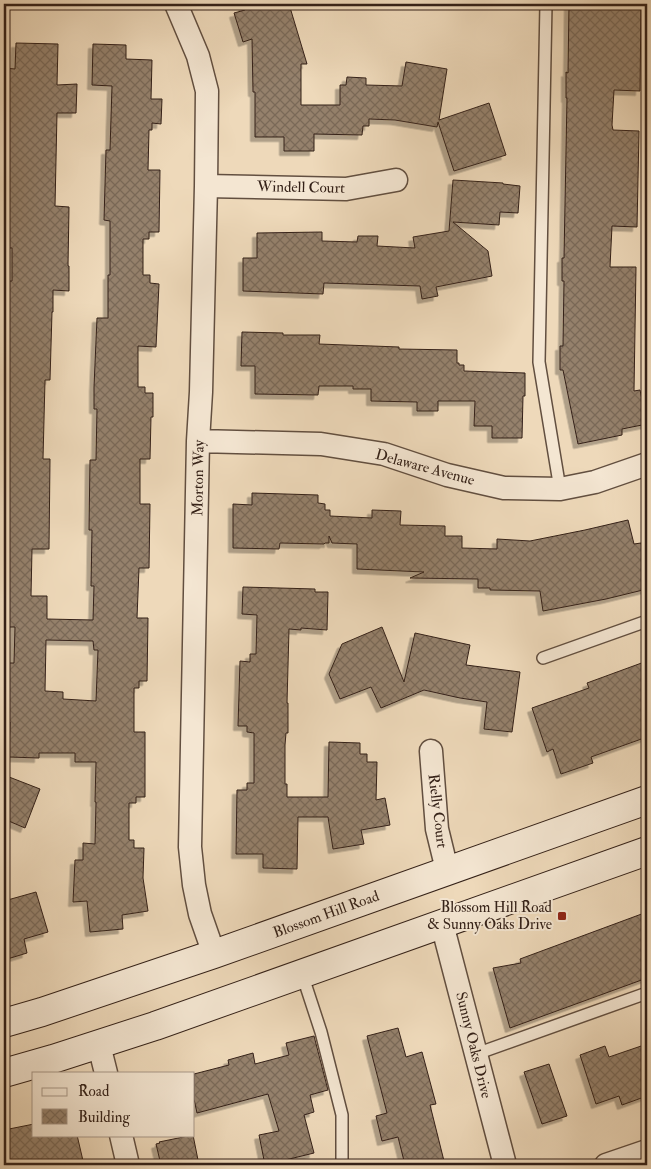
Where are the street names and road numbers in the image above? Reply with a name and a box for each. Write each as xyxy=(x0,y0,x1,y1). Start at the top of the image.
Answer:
street label: Windell Court xyxy=(256,177,345,198)
street label: Morton Way xyxy=(188,439,209,516)
street label: Delaware Avenue xyxy=(373,445,477,490)
street label: Rielly Court xyxy=(424,773,452,849)
street label: Blossom Hill Road xyxy=(271,886,382,942)
street label: Sunny Oaks Drive xyxy=(451,990,496,1100)

